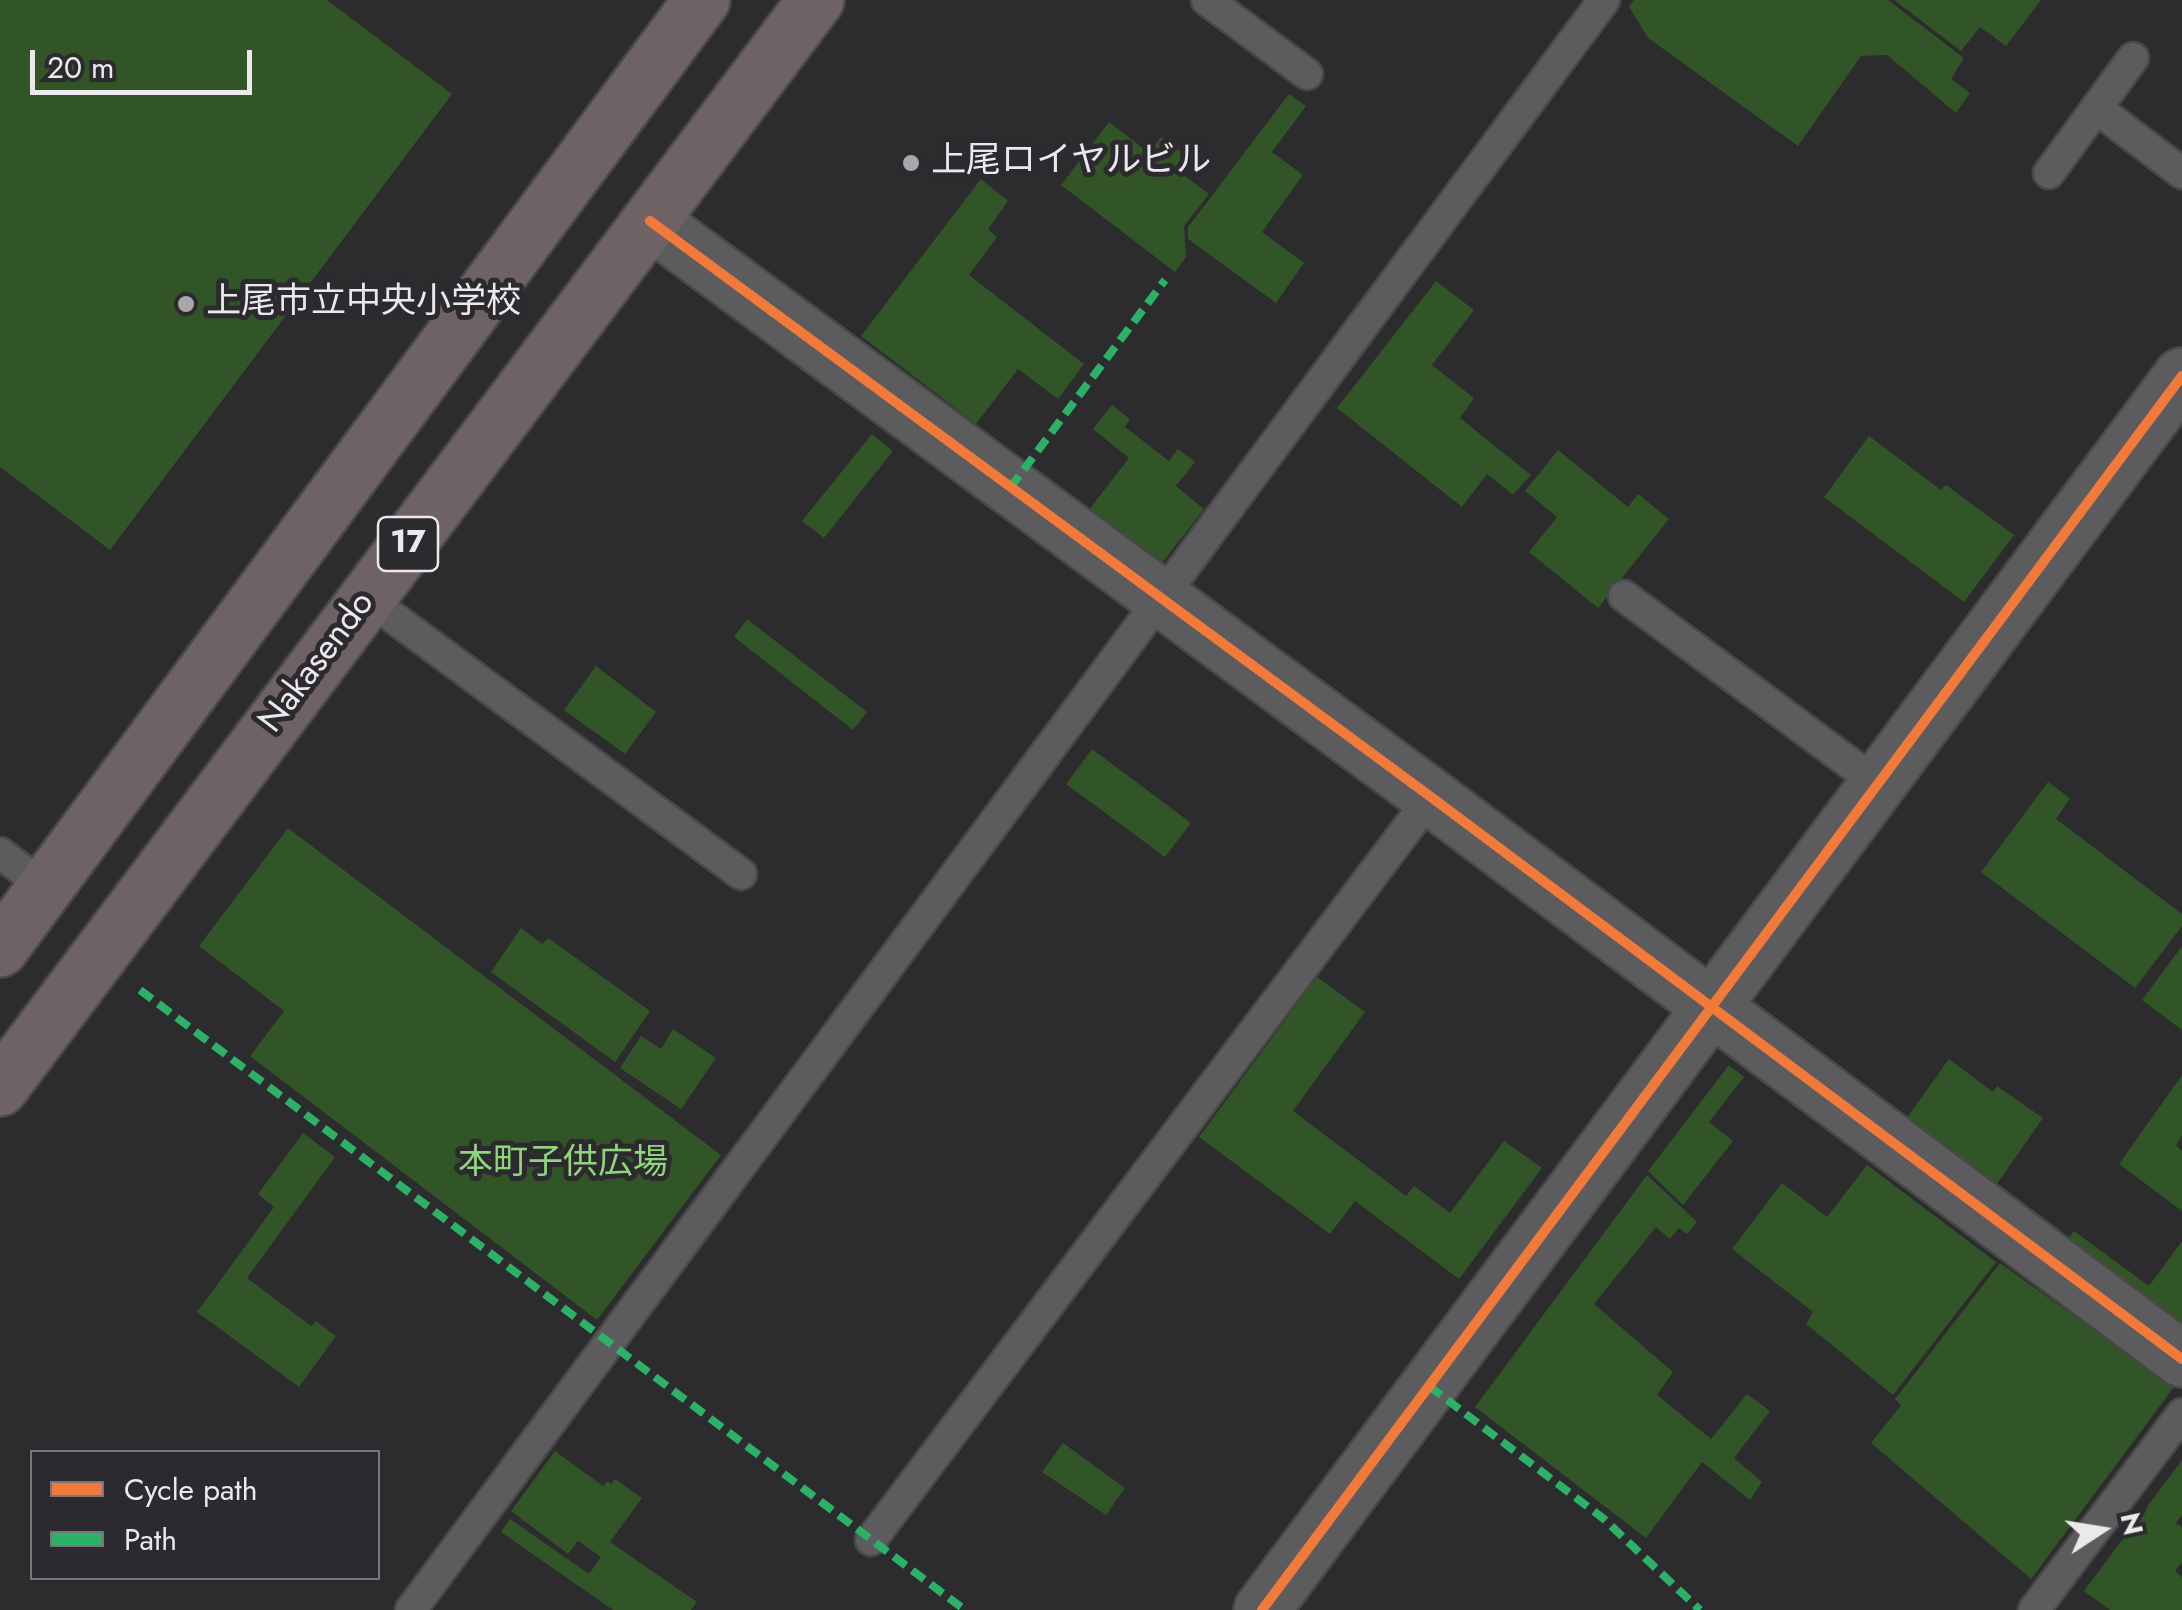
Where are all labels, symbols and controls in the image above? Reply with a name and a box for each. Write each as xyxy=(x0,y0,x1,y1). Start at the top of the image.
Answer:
scale bar xyxy=(35,30,258,92)
text: 20 m xyxy=(47,46,114,89)
place label: 上尾ロイヤルビル xyxy=(931,142,1211,184)
marker: 上尾ロイヤルビル xyxy=(900,152,922,174)
place label: 上尾市立中央小学校 xyxy=(206,283,521,325)
marker: 上尾市立中央小学校 xyxy=(175,293,197,315)
road number: 17 xyxy=(378,517,438,571)
street label: Nakasendo xyxy=(251,584,385,742)
park label: 本町子供広場 xyxy=(458,1144,668,1186)
legend xyxy=(30,1450,380,1580)
text: Cycle path xyxy=(124,1468,257,1511)
north arrow xyxy=(2052,1480,2152,1580)
text: N xyxy=(2109,1509,2154,1539)
text: Path xyxy=(124,1518,177,1561)

